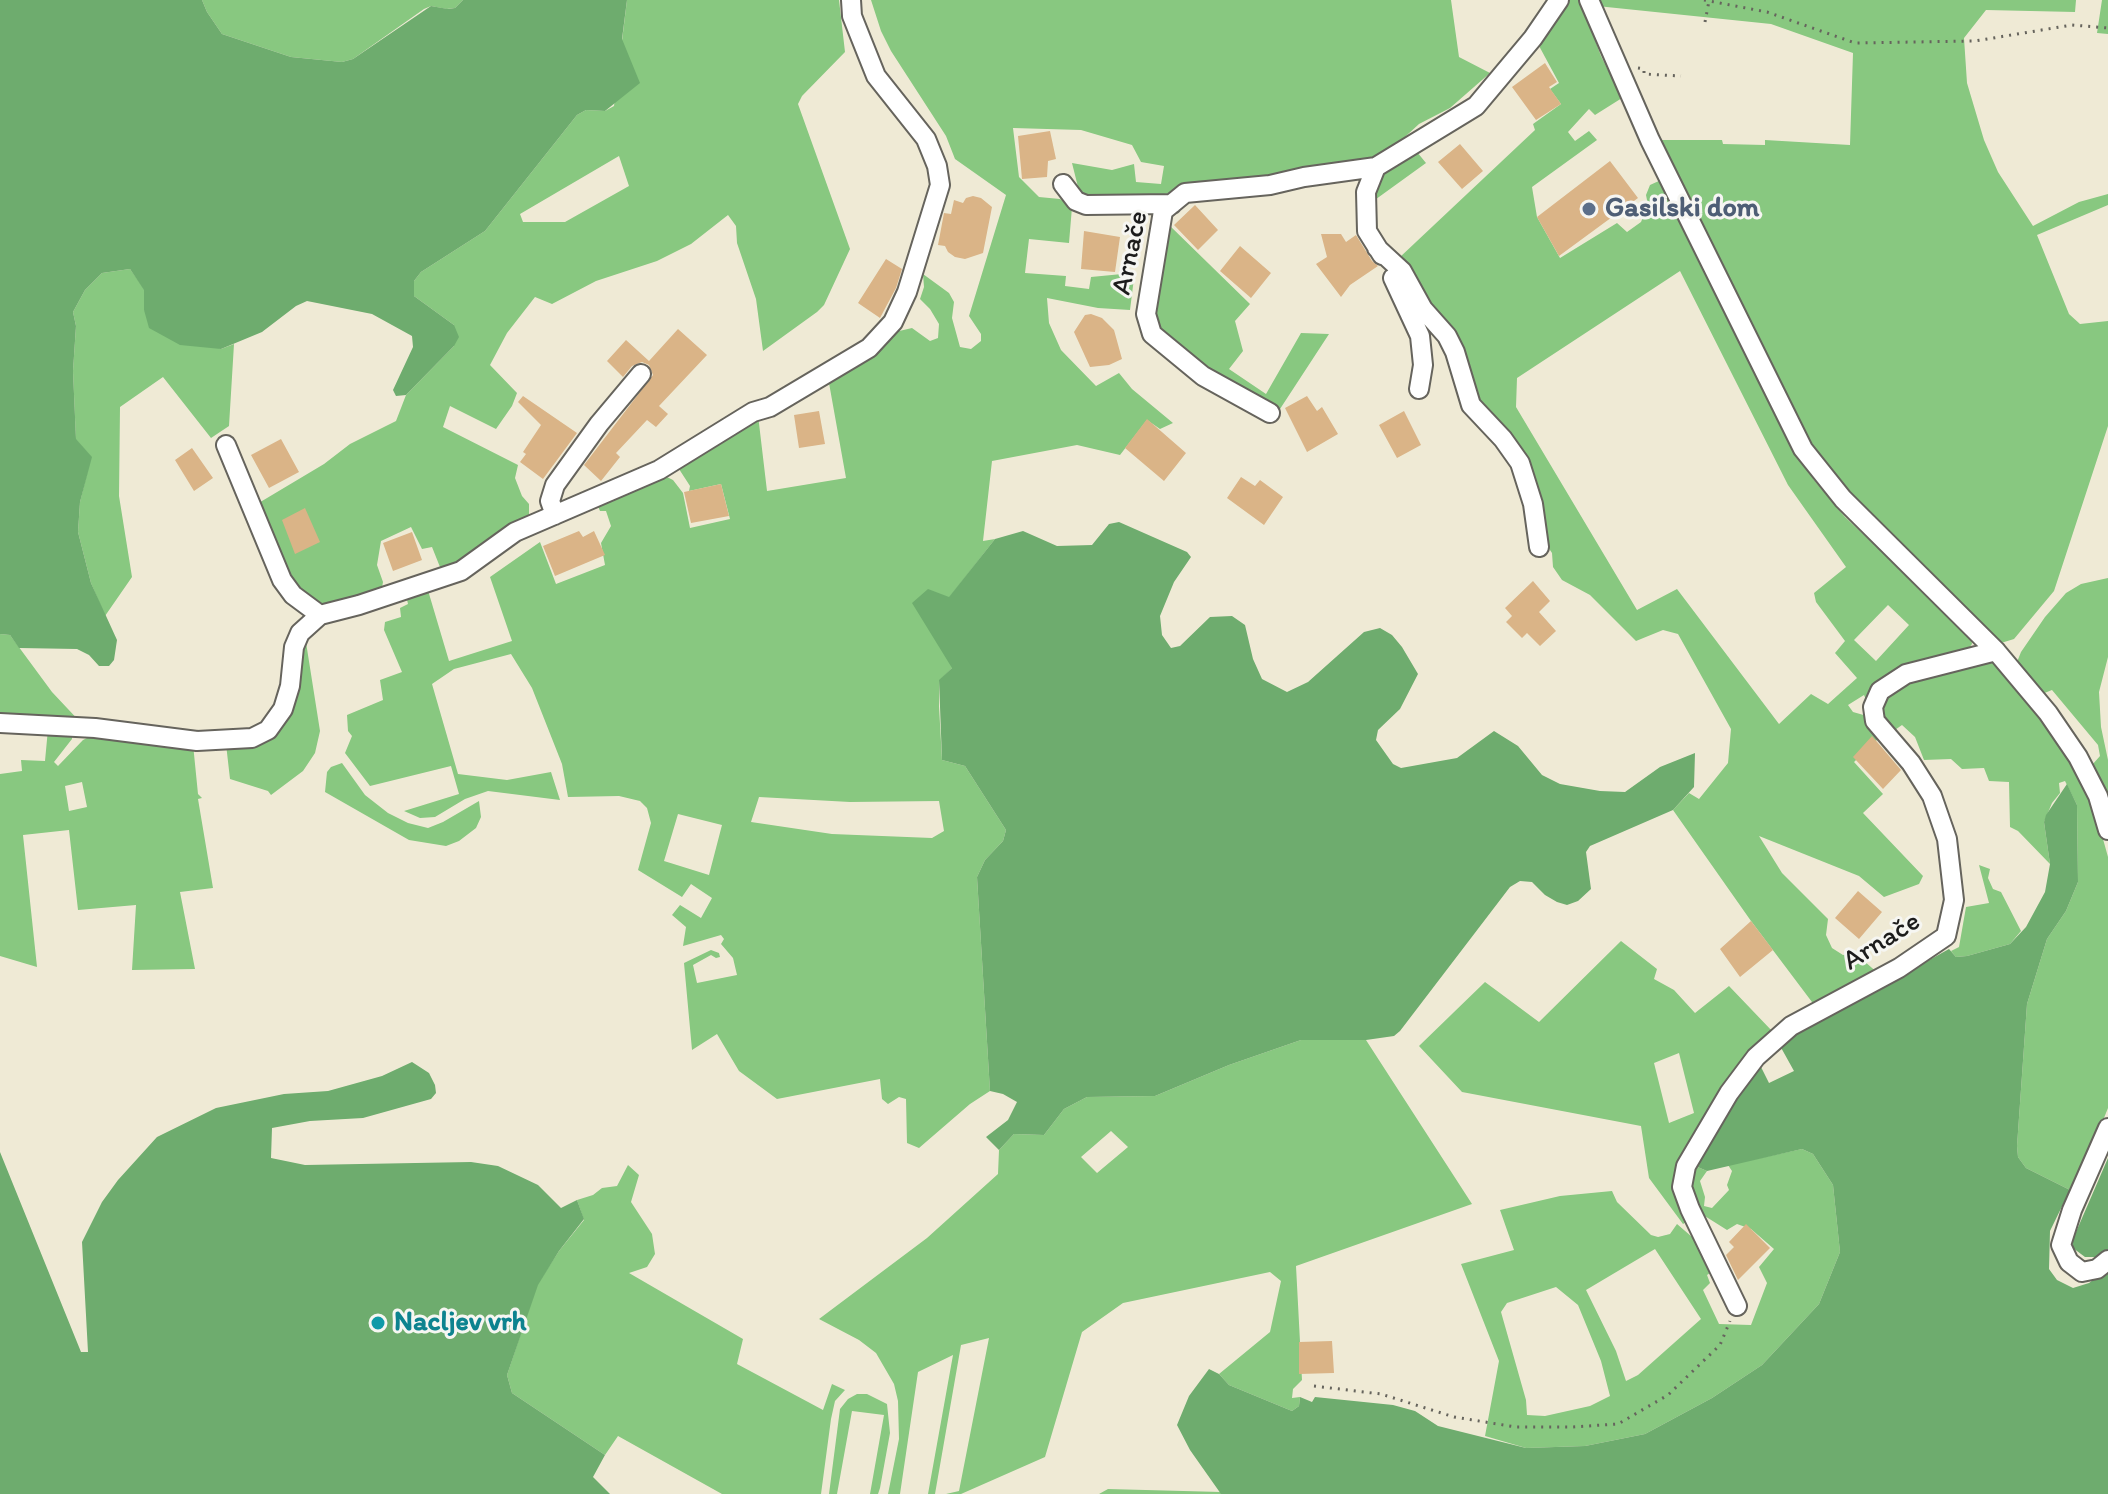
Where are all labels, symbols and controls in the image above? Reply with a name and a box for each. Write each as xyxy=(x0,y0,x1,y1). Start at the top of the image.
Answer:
place label: Gasilski dom xyxy=(1605,192,1759,226)
marker: Gasilski dom xyxy=(1580,200,1598,218)
street label: Arnače xyxy=(1106,208,1156,298)
street label: Arnače xyxy=(1837,905,1927,979)
place label: Nacljev vrh xyxy=(394,1306,526,1340)
marker: Nacljev vrh xyxy=(369,1314,387,1332)

